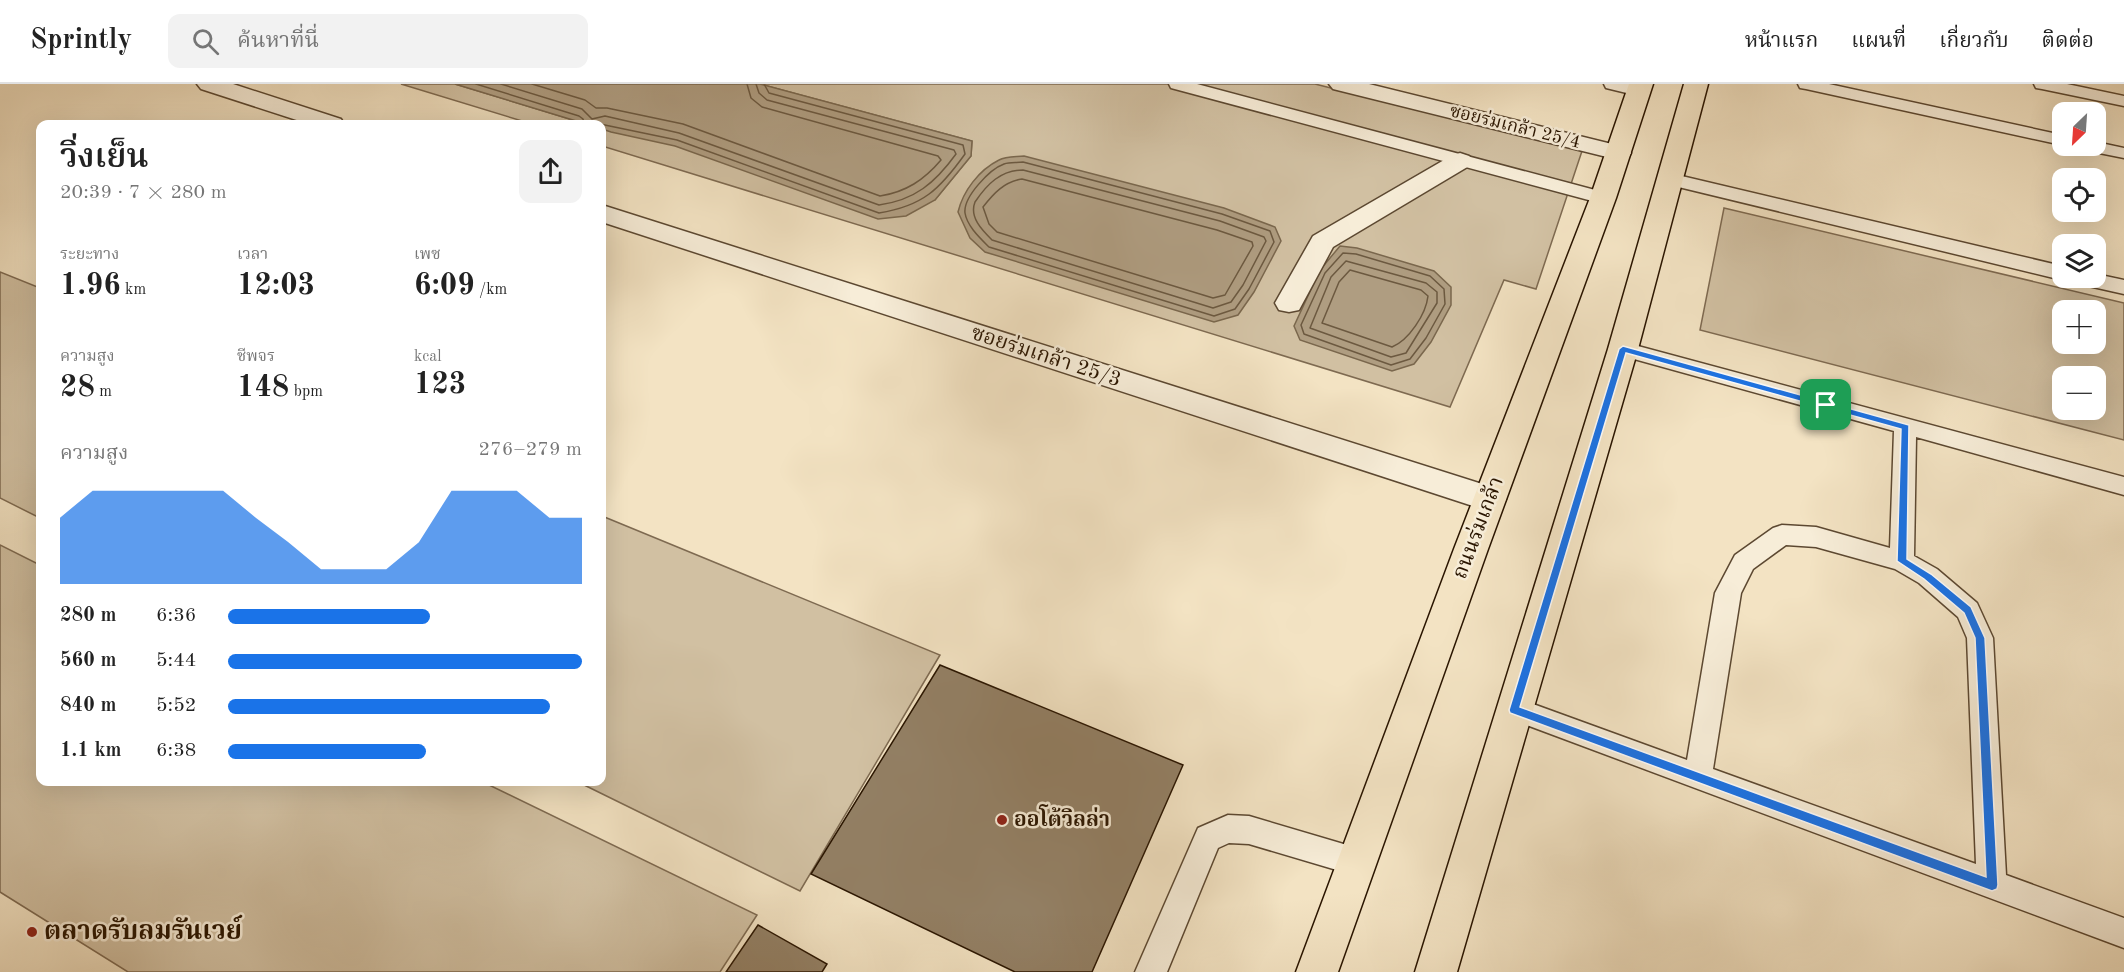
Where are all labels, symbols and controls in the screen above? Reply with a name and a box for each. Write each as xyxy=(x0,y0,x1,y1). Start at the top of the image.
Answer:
search box xyxy=(168,14,588,68)
icon: search xyxy=(189,25,222,58)
text: Sprintly xyxy=(30,27,132,55)
text: ค้นหาที่นี่ xyxy=(237,30,319,52)
text: หน้าแรก xyxy=(1745,31,1818,52)
text: แผนที่ xyxy=(1851,31,1906,52)
text: เกี่ยวกับ xyxy=(1939,31,2009,52)
text: ติดต่อ xyxy=(2042,31,2094,52)
street label: ซอยร่มเกล้า 25/4 xyxy=(1448,100,1583,152)
north arrow xyxy=(2052,102,2106,156)
map controls xyxy=(2052,102,2106,420)
button: share xyxy=(519,140,582,203)
text: วิ่งเย็น xyxy=(60,142,149,175)
button: locate xyxy=(2052,168,2106,222)
text: 20:39 · 7 × 280 m xyxy=(60,183,227,203)
button: layers xyxy=(2052,234,2106,288)
text: ระยะทาง xyxy=(60,247,119,263)
text: เวลา xyxy=(237,247,268,263)
text: เพซ xyxy=(414,247,441,263)
text: 1.96 xyxy=(60,271,121,301)
text: 12:03 xyxy=(237,271,315,301)
text: 6:09 xyxy=(414,271,475,301)
text: km xyxy=(121,282,146,298)
text: /km xyxy=(475,282,507,298)
button: + xyxy=(2052,300,2106,354)
street label: ซอยร่มเกล้า 25/3 xyxy=(968,320,1125,391)
text: ความสูง xyxy=(60,349,115,365)
text: ชีพจร xyxy=(237,349,275,365)
text: kcal xyxy=(414,349,442,365)
button: − xyxy=(2052,366,2106,420)
text: 123 xyxy=(414,370,466,400)
text: 28 xyxy=(60,373,95,403)
text: 148 xyxy=(237,373,289,403)
pin xyxy=(1800,379,1851,430)
text: m xyxy=(95,384,112,400)
text: bpm xyxy=(289,384,323,400)
icon: arrive xyxy=(1809,388,1842,421)
text: 276–279 m xyxy=(479,440,582,460)
text: ความสูง xyxy=(60,444,128,464)
street label: ถนนร่มเกล้า xyxy=(1447,473,1508,582)
text: 280 m xyxy=(60,606,116,626)
text: 6:36 xyxy=(156,606,196,626)
text: 560 m xyxy=(60,651,116,671)
text: 5:44 xyxy=(156,651,196,671)
text: 840 m xyxy=(60,696,116,716)
text: 5:52 xyxy=(156,696,196,716)
text: 1.1 km xyxy=(60,741,122,761)
text: 6:38 xyxy=(156,741,196,761)
place label: ออโต้วิลล่า xyxy=(1014,804,1110,831)
marker: ออโต้วิลล่า xyxy=(995,813,1009,827)
place label: ตลาดรับลมรันเวย์ xyxy=(44,914,243,945)
marker: ตลาดรับลมรันเวย์ xyxy=(25,925,39,939)

